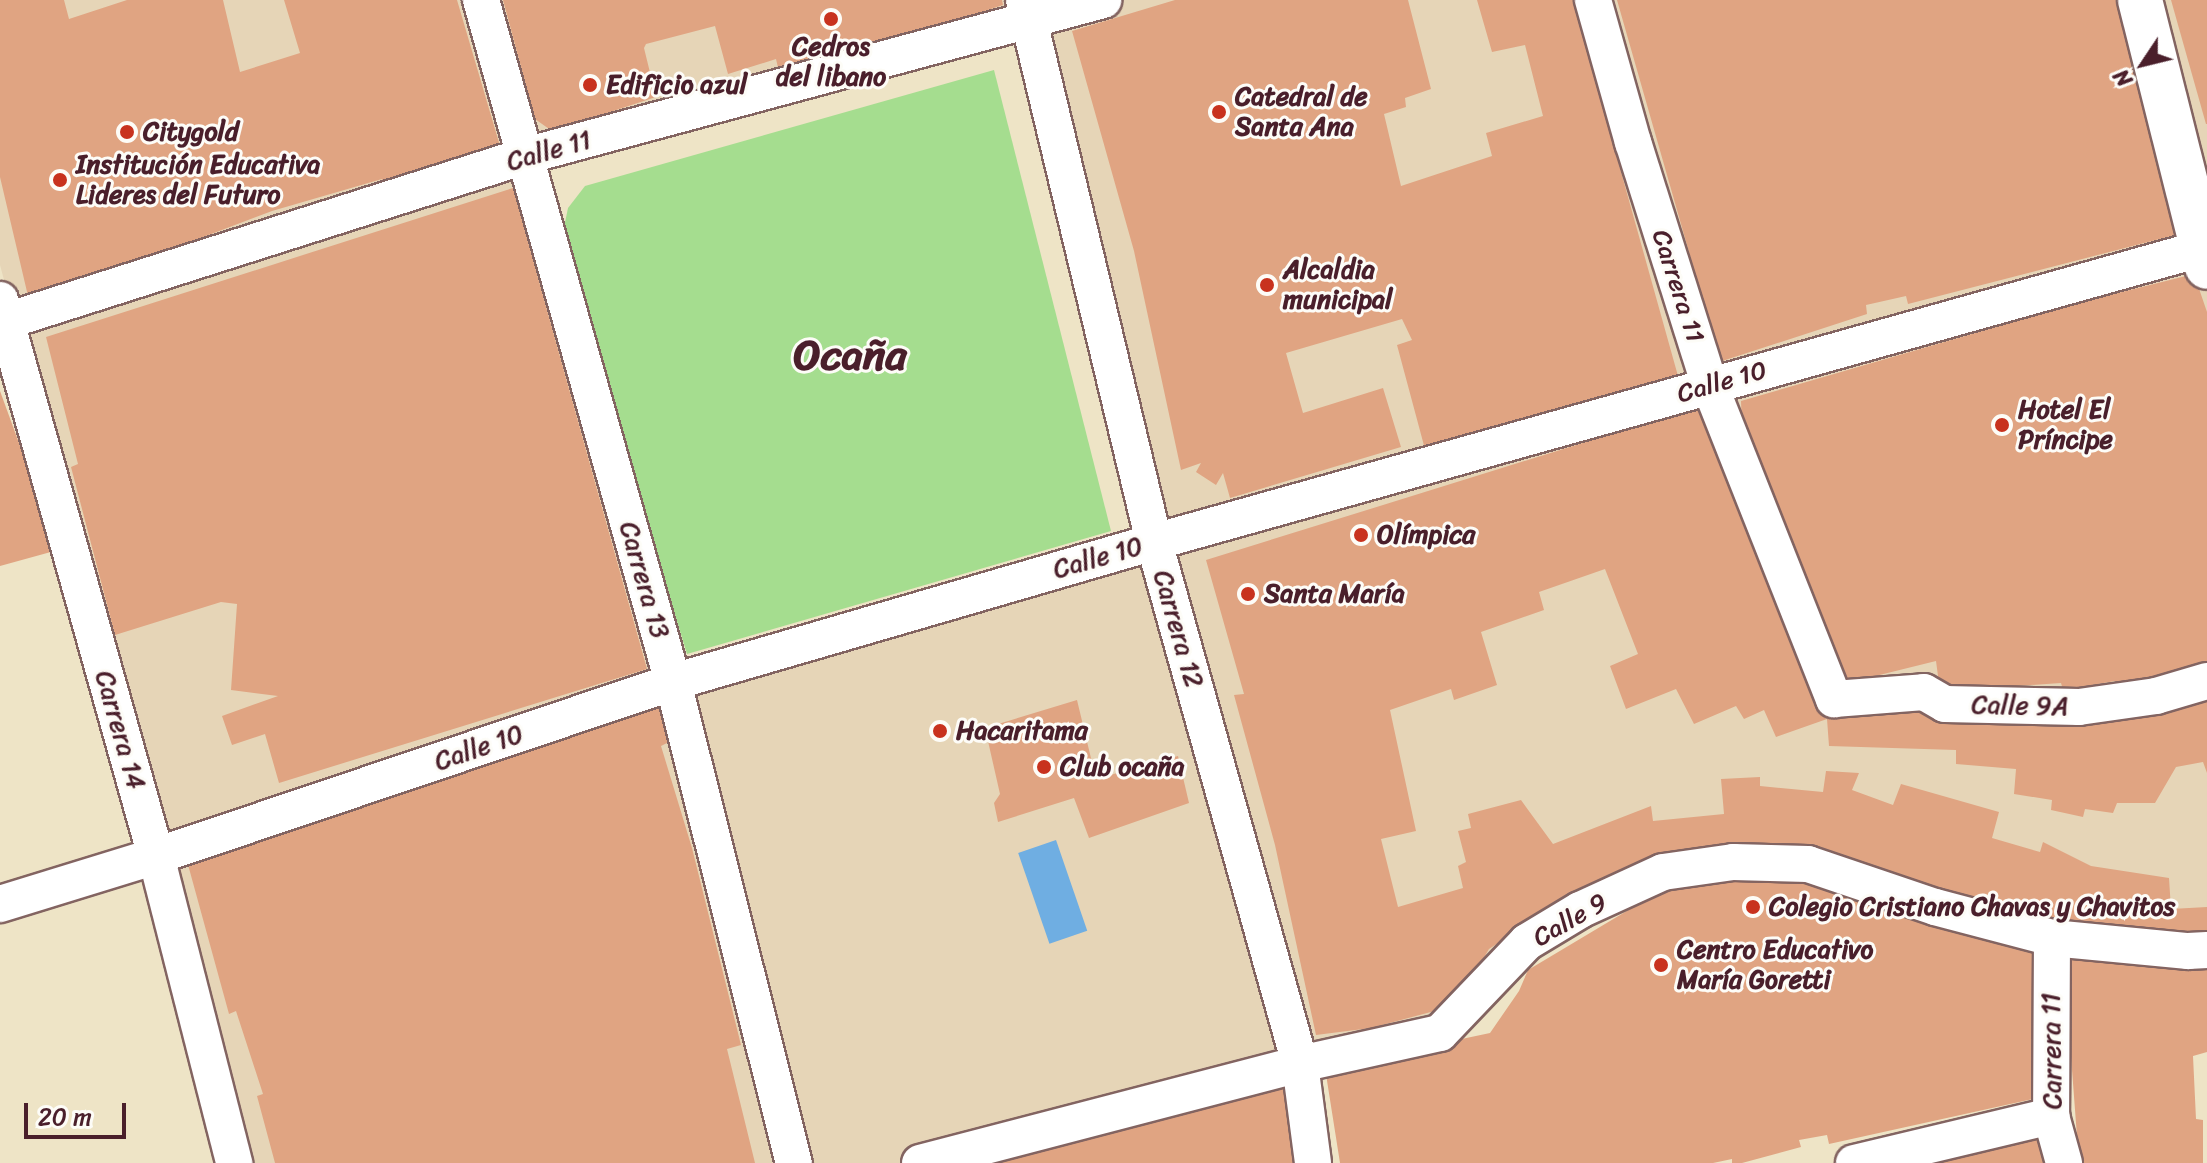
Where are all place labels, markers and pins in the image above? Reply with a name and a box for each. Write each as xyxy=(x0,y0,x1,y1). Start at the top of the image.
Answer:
marker: Cedros del libano xyxy=(822,10,840,28)
place label: Cedros del libano xyxy=(776,31,886,92)
place label: Edificio azul xyxy=(606,69,747,101)
marker: Edificio azul xyxy=(581,76,599,94)
place label: Catedral de Santa Ana xyxy=(1235,81,1368,142)
marker: Catedral de Santa Ana xyxy=(1210,103,1228,121)
place label: Citygold xyxy=(143,116,239,148)
marker: Citygold xyxy=(118,123,136,141)
place label: Institución Educativa Lideres del Futuro xyxy=(76,149,320,210)
marker: Institución Educativa Lideres del Futuro xyxy=(51,171,69,189)
place label: Alcaldia municipal xyxy=(1283,254,1392,316)
marker: Alcaldia municipal xyxy=(1258,276,1276,294)
place label: Hotel El Príncipe xyxy=(2018,394,2113,456)
marker: Hotel El Príncipe xyxy=(1993,416,2011,434)
place label: Olímpica xyxy=(1377,519,1475,551)
marker: Olímpica xyxy=(1352,526,1370,544)
place label: Santa María xyxy=(1264,578,1404,610)
marker: Santa María xyxy=(1239,585,1257,603)
place label: Hacaritama xyxy=(956,715,1088,747)
marker: Hacaritama xyxy=(931,722,949,740)
place label: Club ocaña xyxy=(1060,751,1185,783)
marker: Club ocaña xyxy=(1035,758,1053,776)
place label: Colegio Cristiano Chavas y Chavitos xyxy=(1769,891,2173,923)
marker: Colegio Cristiano Chavas y Chavitos xyxy=(1744,898,1762,916)
place label: Centro Educativo María Goretti xyxy=(1677,934,1874,996)
marker: Centro Educativo María Goretti xyxy=(1652,956,1670,974)

